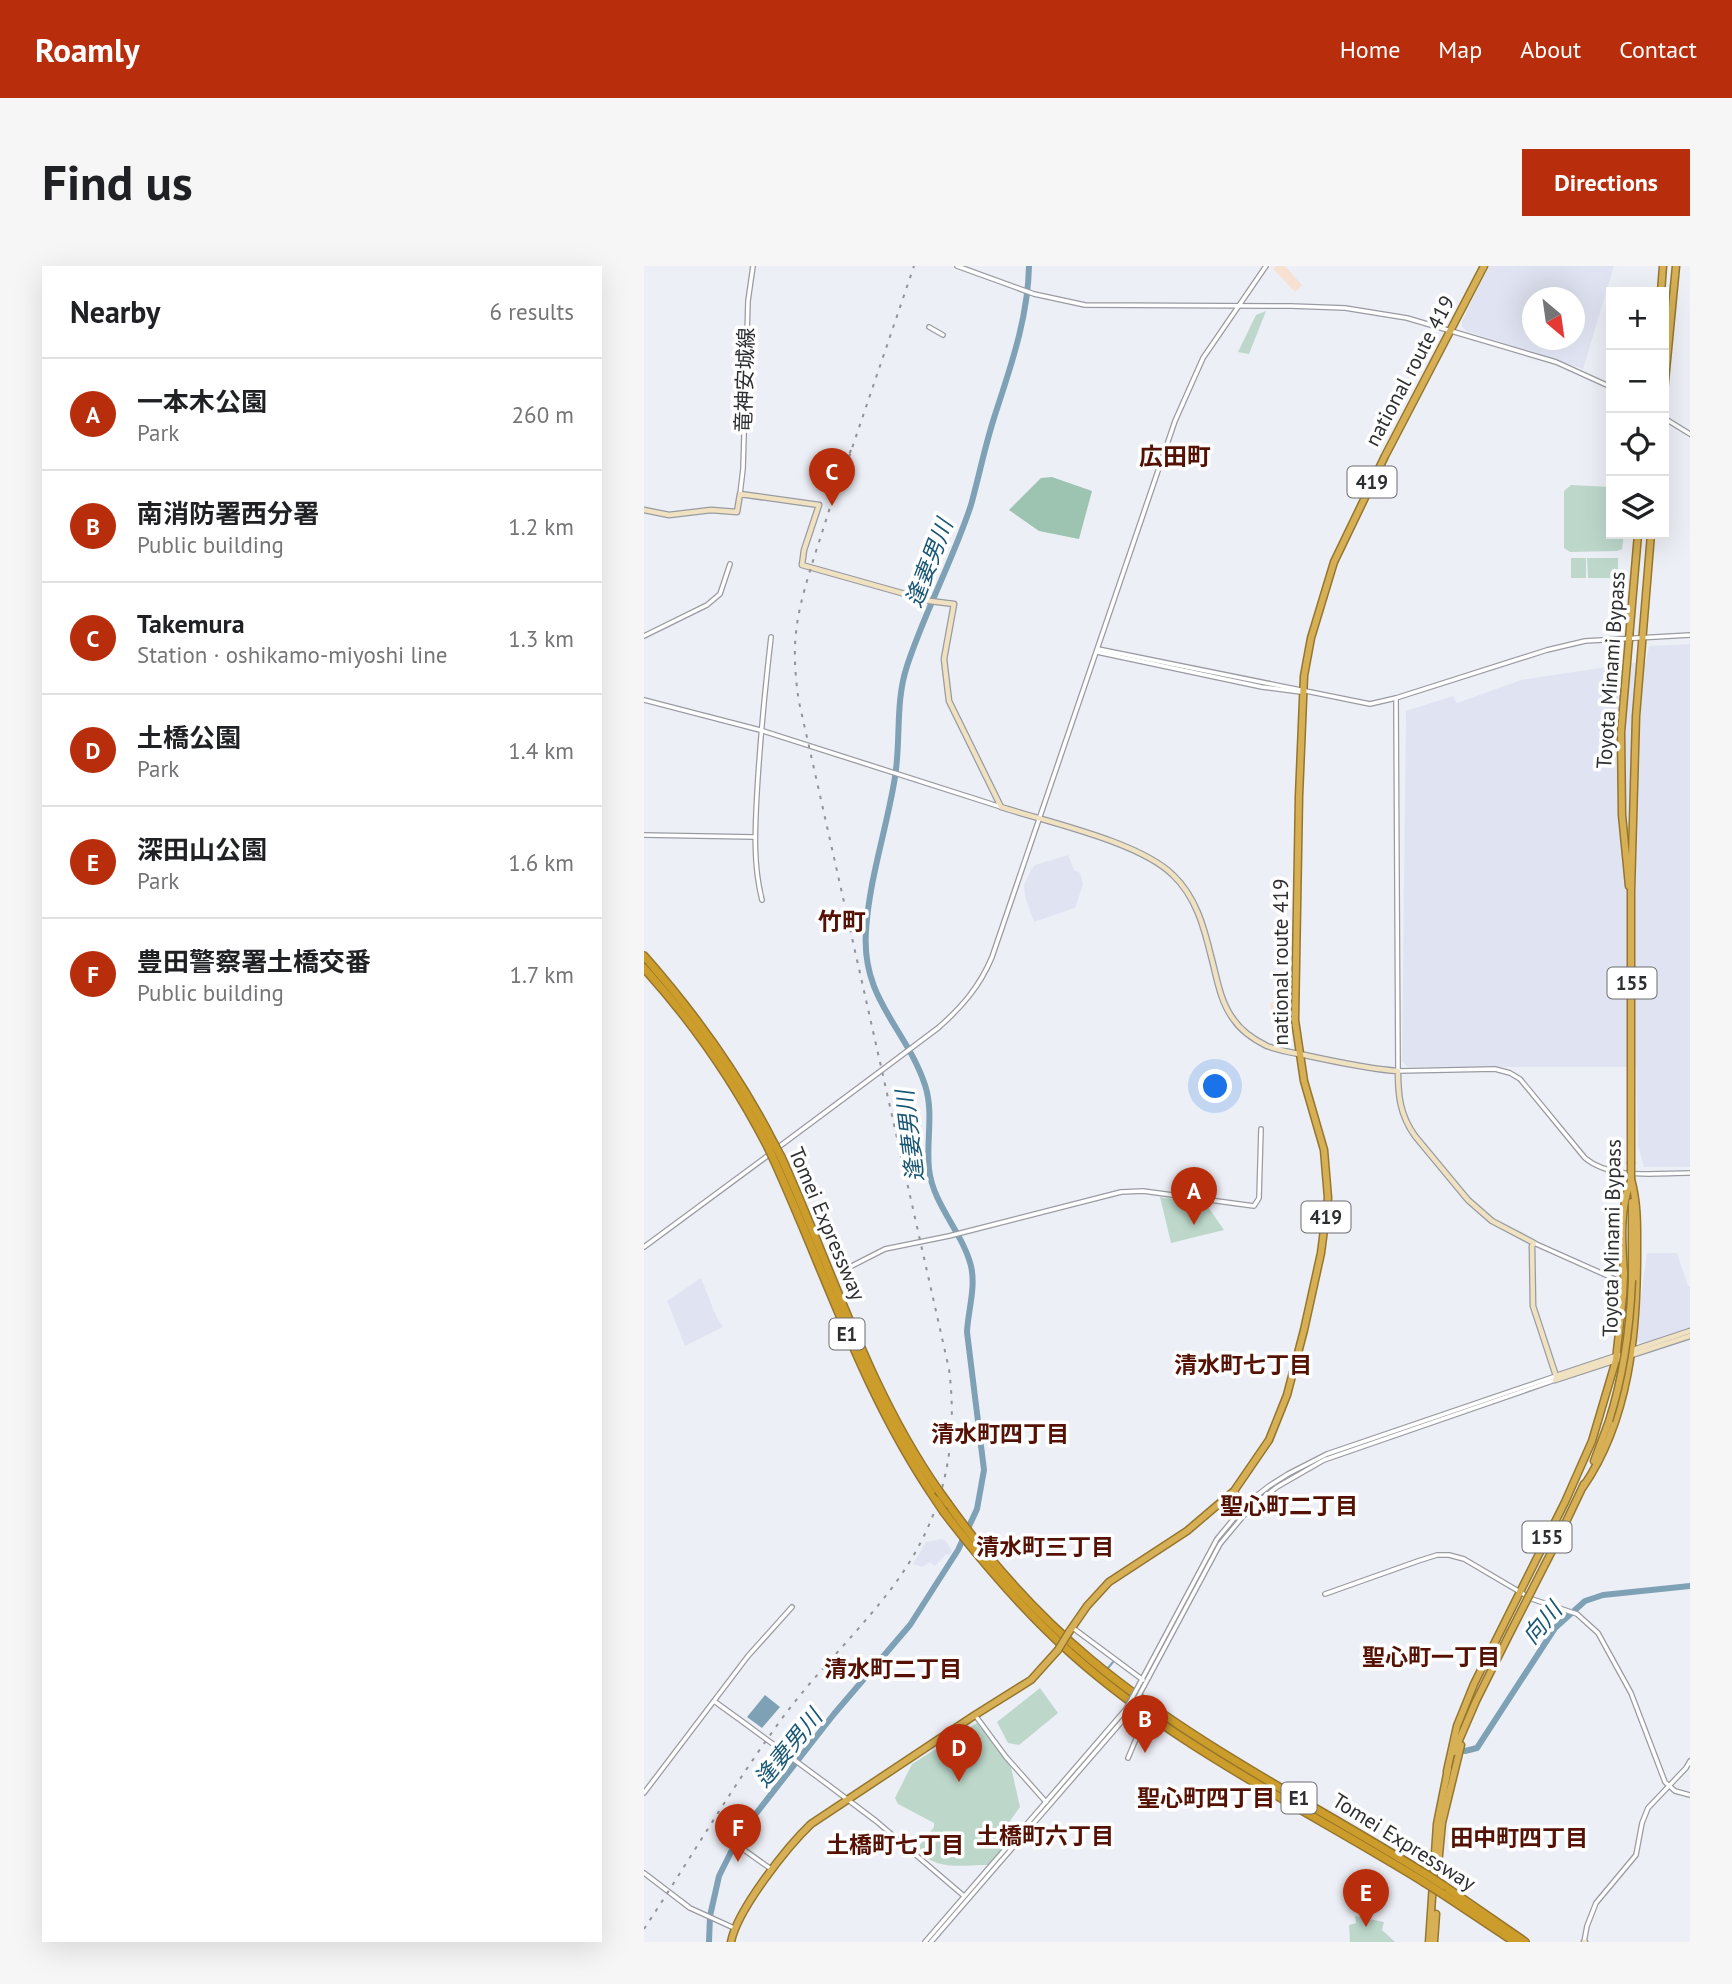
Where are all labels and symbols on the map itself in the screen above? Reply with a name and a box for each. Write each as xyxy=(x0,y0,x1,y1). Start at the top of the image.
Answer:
north arrow xyxy=(1522,287,1585,350)
street label: national route 419 xyxy=(1358,291,1461,451)
street label: 竜神安城線 xyxy=(729,327,760,433)
district label: 広田町 xyxy=(1139,441,1211,472)
pin: C xyxy=(809,448,855,506)
road number: 419 xyxy=(1348,466,1396,498)
water label: 逢妻男川 xyxy=(899,512,960,611)
street label: Toyota Minami Bypass xyxy=(1590,570,1631,770)
street label: national route 419 xyxy=(1267,879,1294,1045)
district label: 竹町 xyxy=(818,906,866,937)
road number: 155 xyxy=(1608,968,1656,998)
your location xyxy=(1198,1069,1232,1103)
water label: 逢妻男川 xyxy=(889,1086,930,1183)
street label: Toyota Minami Bypass xyxy=(1596,1139,1627,1337)
street label: Tomei Expressway xyxy=(783,1143,872,1305)
pin: A xyxy=(1171,1167,1217,1225)
road number: 419 xyxy=(1302,1202,1350,1233)
road number: E1 xyxy=(830,1318,864,1350)
district label: 清水町七丁目 xyxy=(1174,1350,1312,1379)
district label: 清水町四丁目 xyxy=(931,1419,1069,1448)
district label: 聖心町二丁目 xyxy=(1220,1491,1358,1520)
road number: 155 xyxy=(1522,1522,1572,1553)
district label: 清水町三丁目 xyxy=(976,1532,1114,1561)
water label: 向川 xyxy=(1516,1593,1569,1650)
district label: 聖心町一丁目 xyxy=(1362,1642,1500,1671)
district label: 清水町二丁目 xyxy=(824,1654,962,1683)
pin: B xyxy=(1122,1695,1168,1753)
water label: 逢妻男川 xyxy=(747,1700,830,1793)
pin: D xyxy=(936,1724,982,1782)
road number: E1 xyxy=(1282,1782,1316,1814)
district label: 聖心町四丁目 xyxy=(1137,1783,1275,1812)
street label: Tomei Expressway xyxy=(1328,1788,1480,1896)
pin: F xyxy=(715,1804,761,1862)
district label: 土橋町六丁目 xyxy=(976,1821,1114,1850)
district label: 田中町四丁目 xyxy=(1450,1823,1588,1852)
district label: 土橋町七丁目 xyxy=(826,1830,964,1859)
pin: E xyxy=(1343,1869,1389,1927)

